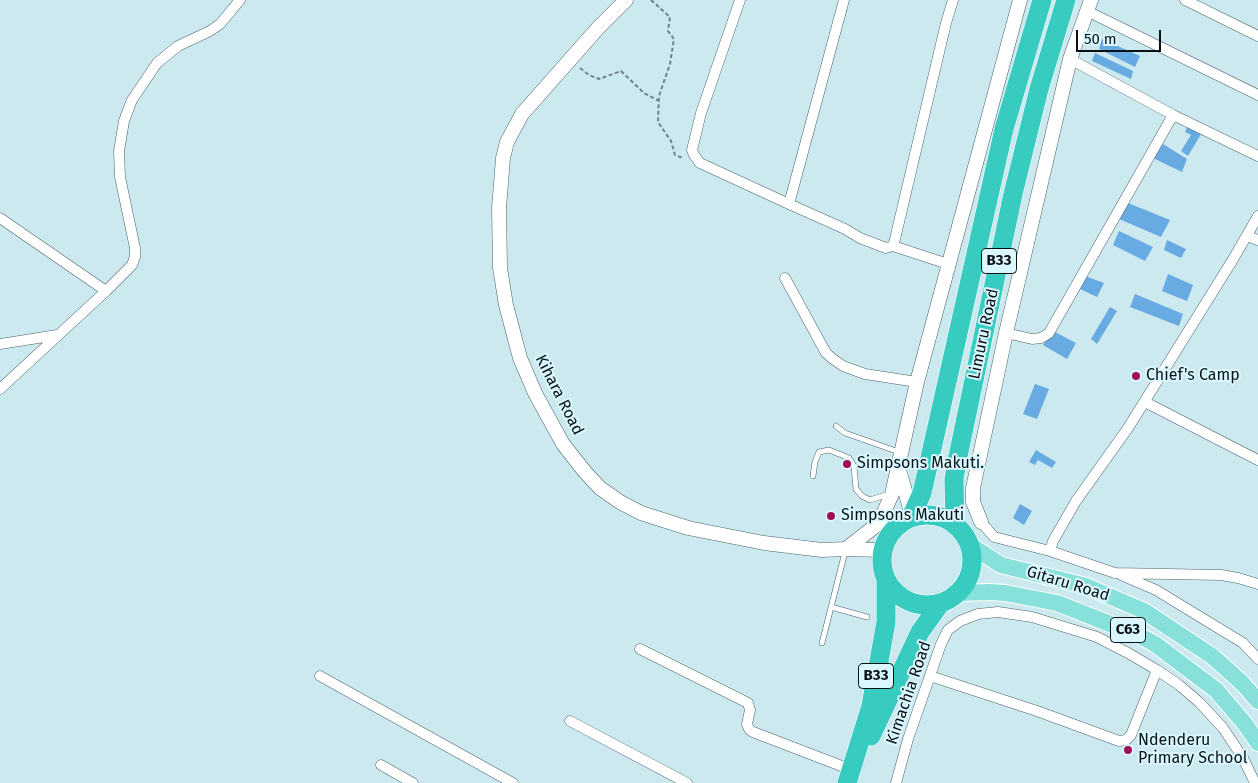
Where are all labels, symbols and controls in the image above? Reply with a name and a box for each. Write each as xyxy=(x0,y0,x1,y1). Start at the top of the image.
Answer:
scale bar xyxy=(1078,20,1163,52)
text: 50 m xyxy=(1084,30,1117,48)
road number: B33 xyxy=(982,248,1016,274)
street label: Limuru Road xyxy=(965,287,1003,381)
street label: Kihara Road xyxy=(531,352,587,438)
place label: Chief's Camp xyxy=(1146,366,1240,386)
marker: Chief's Camp xyxy=(1130,370,1142,382)
place label: Simpsons Makuti. xyxy=(857,454,984,474)
marker: Simpsons Makuti. xyxy=(841,458,853,470)
place label: Simpsons Makuti xyxy=(841,506,964,526)
marker: Simpsons Makuti xyxy=(825,510,837,522)
street label: Gitaru Road xyxy=(1024,562,1112,606)
road number: C63 xyxy=(1110,618,1146,642)
street label: Kimachia Road xyxy=(882,639,936,747)
road number: B33 xyxy=(858,664,894,688)
place label: Ndenderu Primary School xyxy=(1138,731,1247,769)
marker: Ndenderu Primary School xyxy=(1122,744,1134,756)

